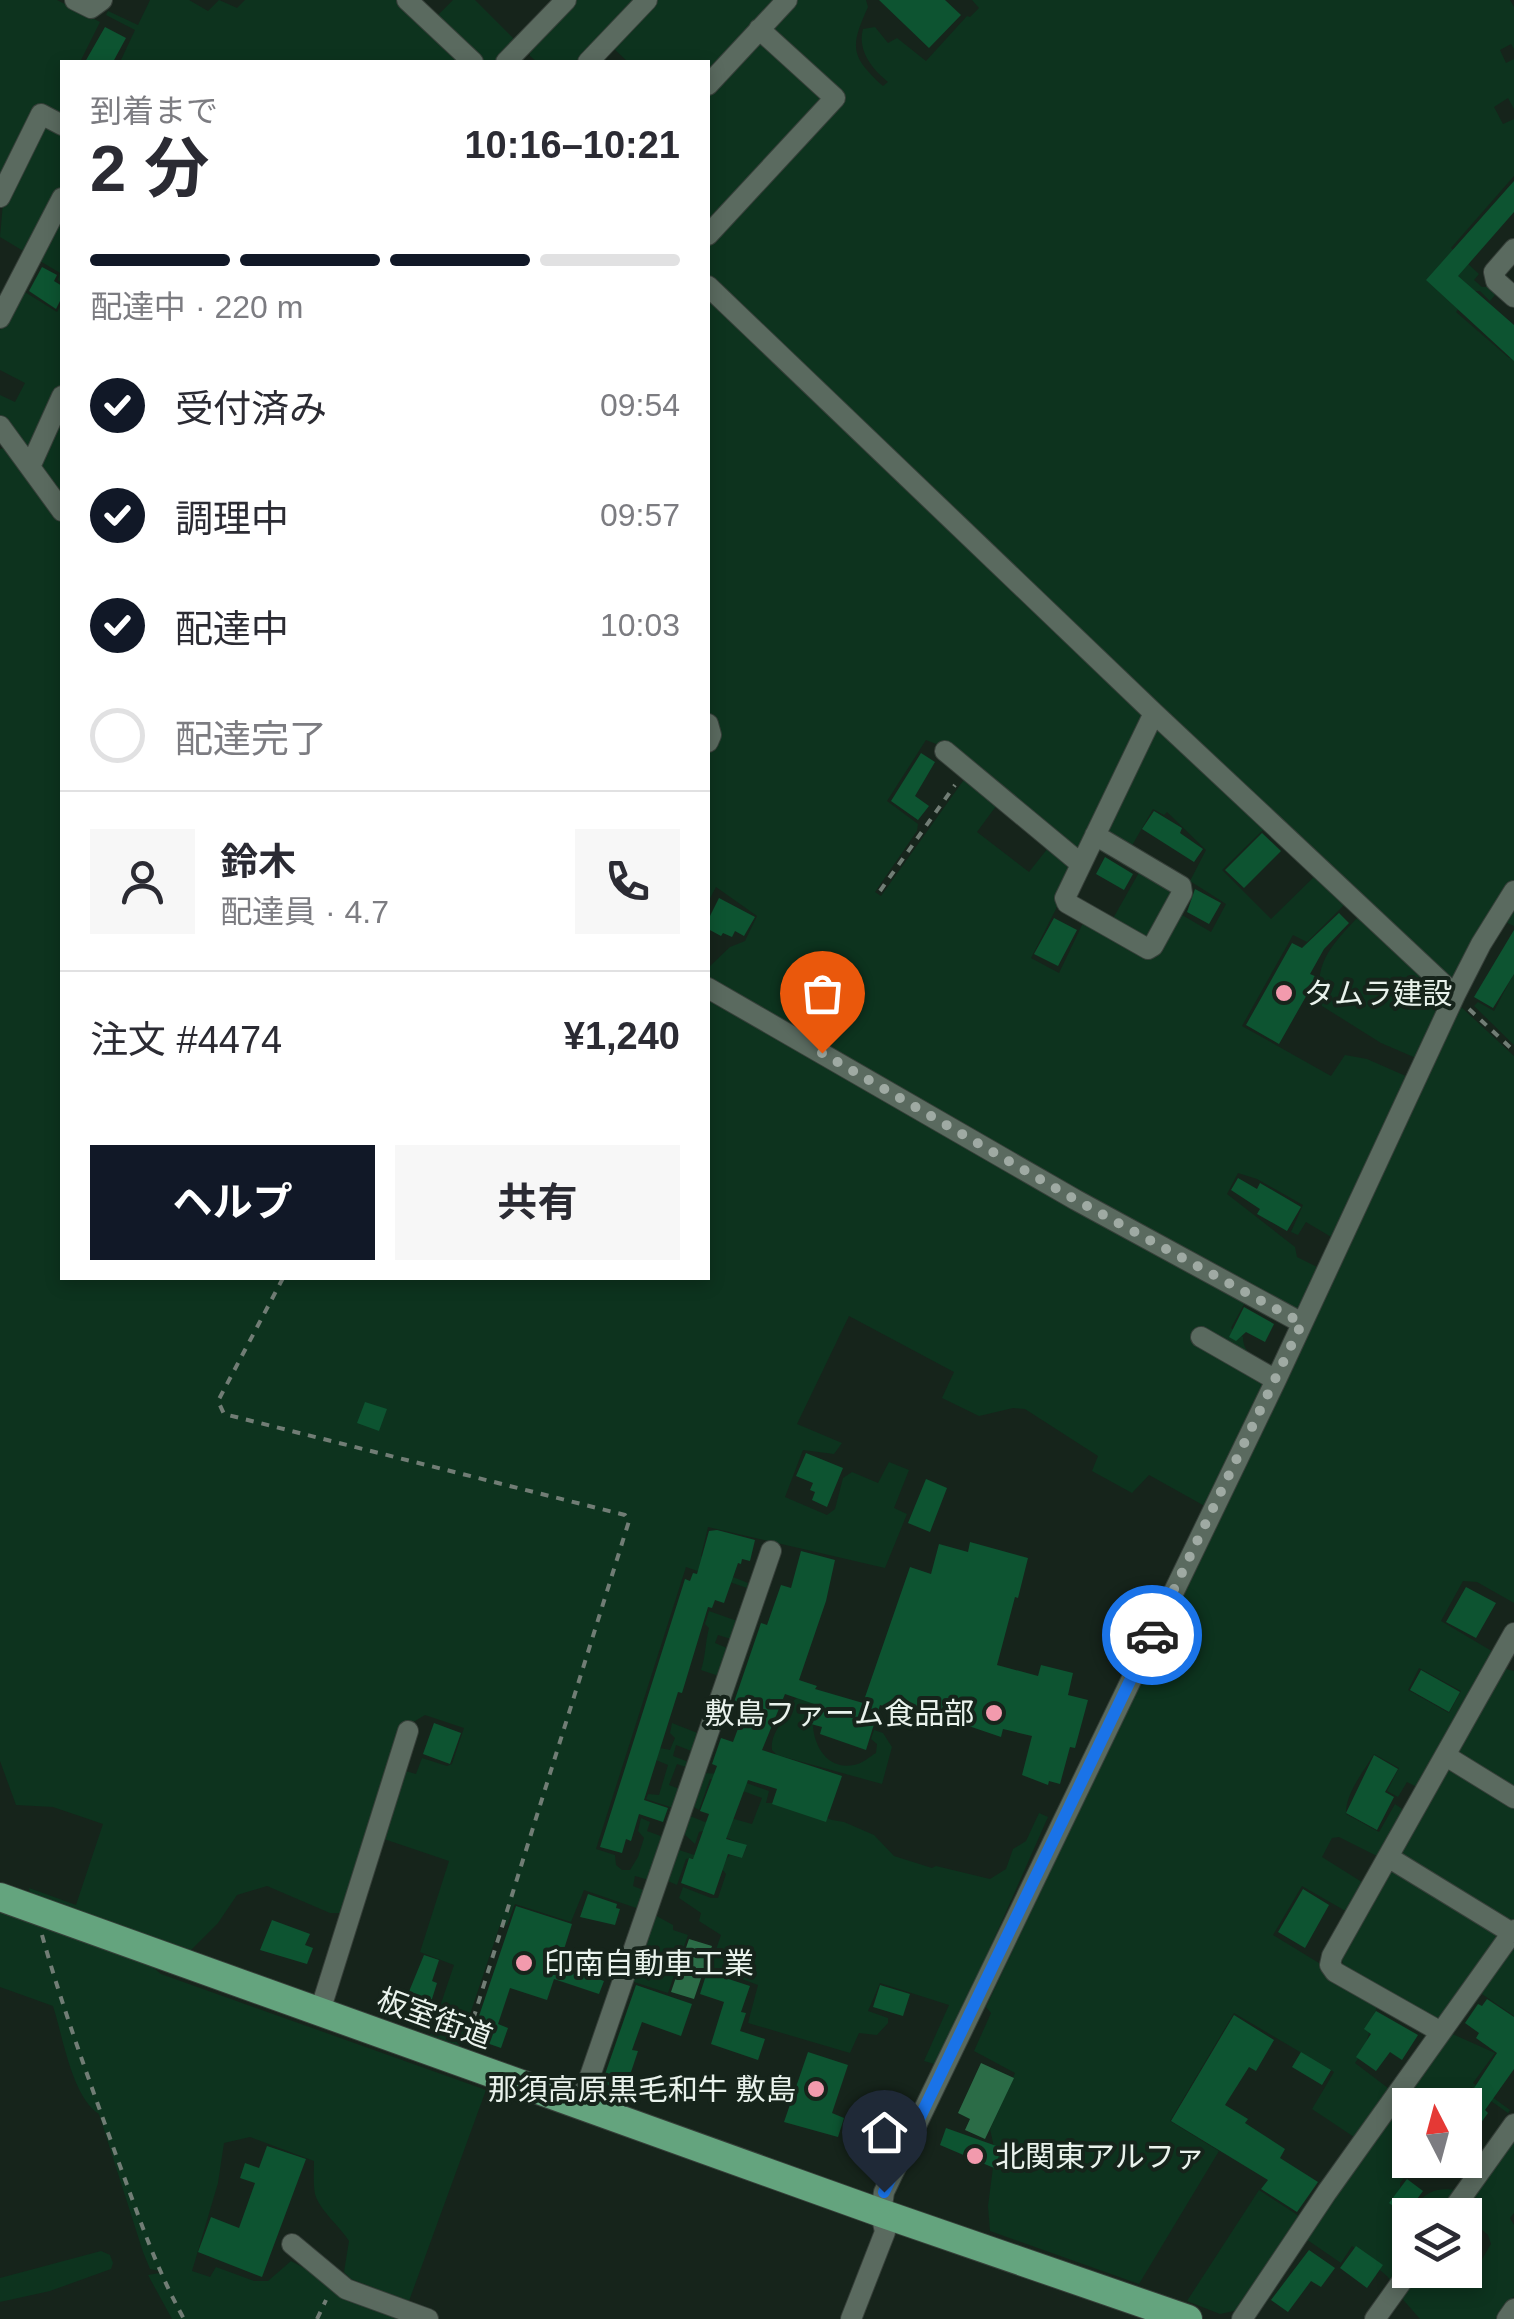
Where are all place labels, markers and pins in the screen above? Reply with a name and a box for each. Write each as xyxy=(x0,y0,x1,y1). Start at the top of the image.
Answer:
pin xyxy=(780,951,865,1054)
place label: タムラ建設 xyxy=(1304,977,1453,1010)
marker: タムラ建設 xyxy=(1273,982,1295,1004)
place label: 敷島ファーム食品部 xyxy=(705,1697,974,1730)
marker: 敷島ファーム食品部 xyxy=(983,1702,1005,1724)
place label: 印南自動車工業 xyxy=(544,1947,754,1980)
marker: 印南自動車工業 xyxy=(513,1952,535,1974)
place label: 那須高原黒毛和牛 敷島 xyxy=(488,2073,796,2106)
marker: 那須高原黒毛和牛 敷島 xyxy=(805,2078,827,2100)
pin xyxy=(842,2090,927,2193)
place label: 北関東アルファ xyxy=(995,2140,1205,2173)
marker: 北関東アルファ xyxy=(964,2145,986,2167)

